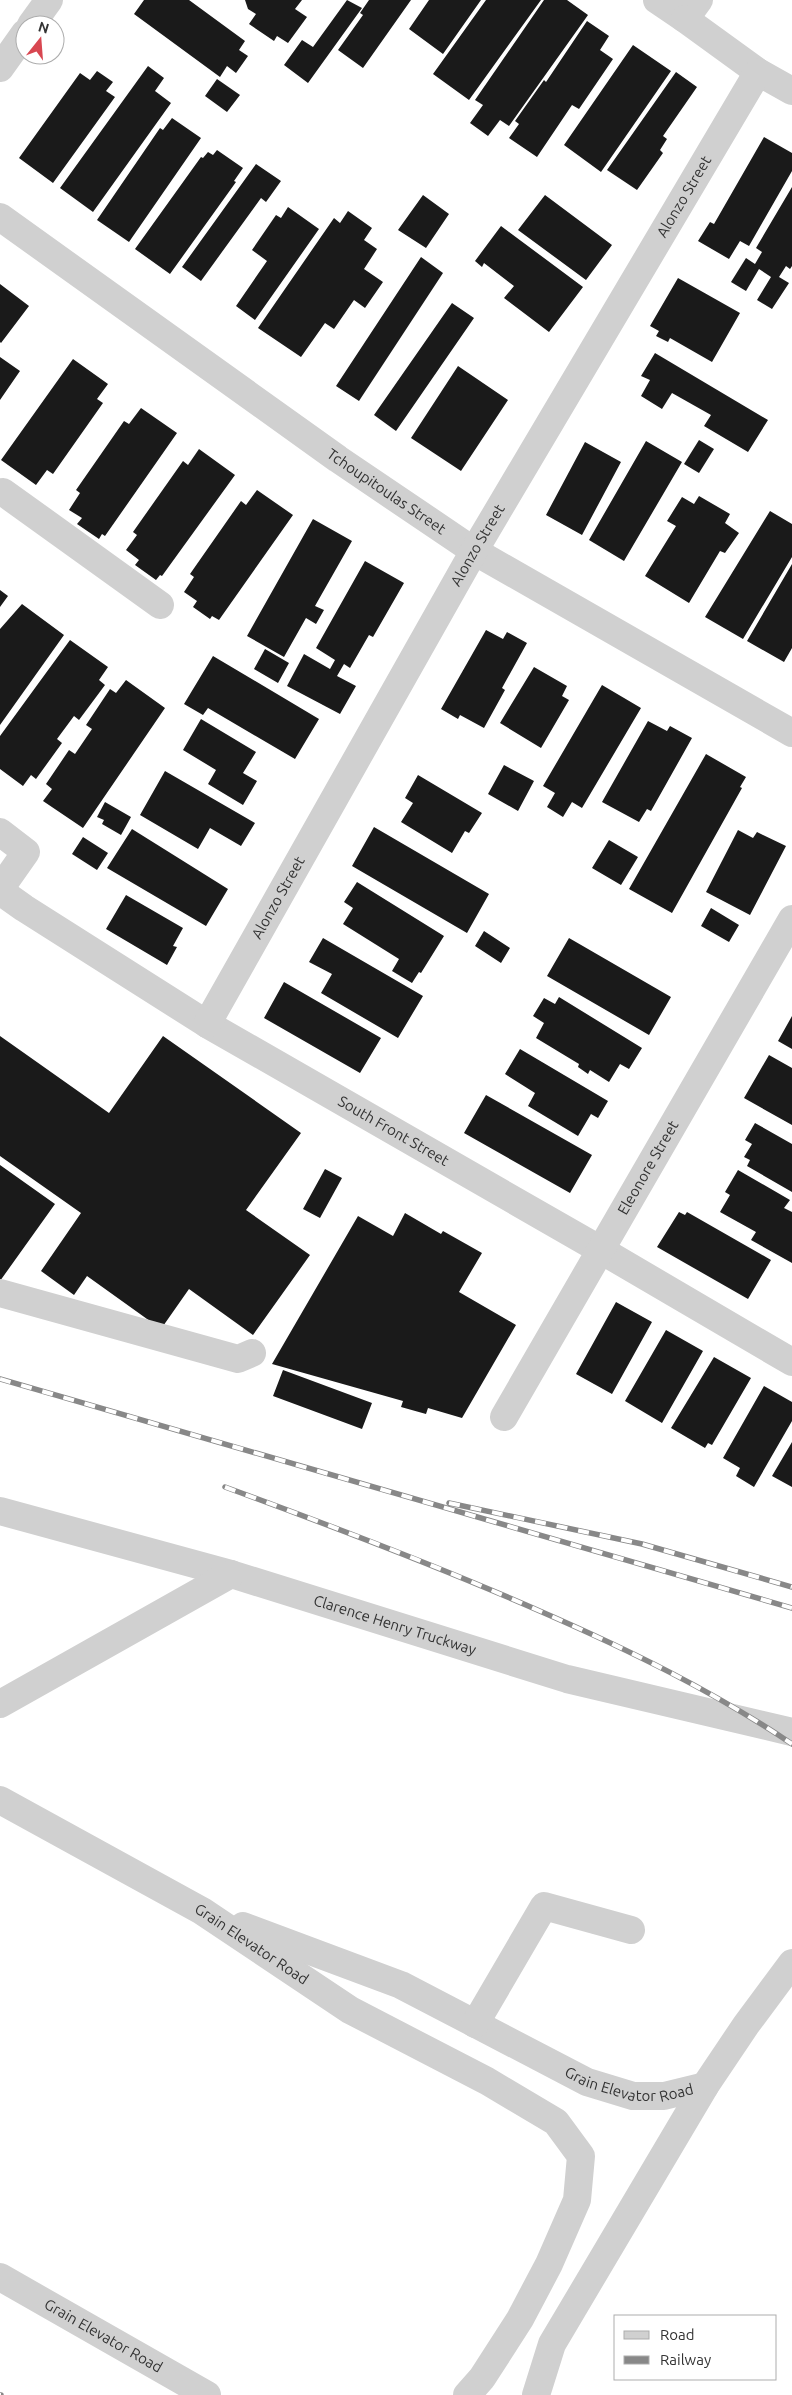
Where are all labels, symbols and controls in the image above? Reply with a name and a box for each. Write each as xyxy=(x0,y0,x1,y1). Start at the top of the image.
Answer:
north arrow xyxy=(15,15,65,65)
text: N xyxy=(36,18,51,37)
street label: Alonzo Street xyxy=(653,153,714,240)
street label: Tchoupitoulas Street xyxy=(324,445,449,538)
street label: Alonzo Street xyxy=(447,501,508,589)
street label: Alonzo Street xyxy=(248,853,308,942)
street label: South Front Street xyxy=(335,1092,452,1169)
street label: Eleonore Street xyxy=(614,1117,682,1218)
street label: Clarence Henry Truckway xyxy=(312,1591,478,1658)
street label: Grain Elevator Road xyxy=(192,1900,312,1988)
street label: Grain Elevator Road xyxy=(562,2063,695,2105)
street label: Grain Elevator Road xyxy=(42,2295,166,2376)
legend xyxy=(614,2315,777,2380)
text: Road xyxy=(660,2326,695,2343)
text: Railway xyxy=(660,2351,711,2368)

